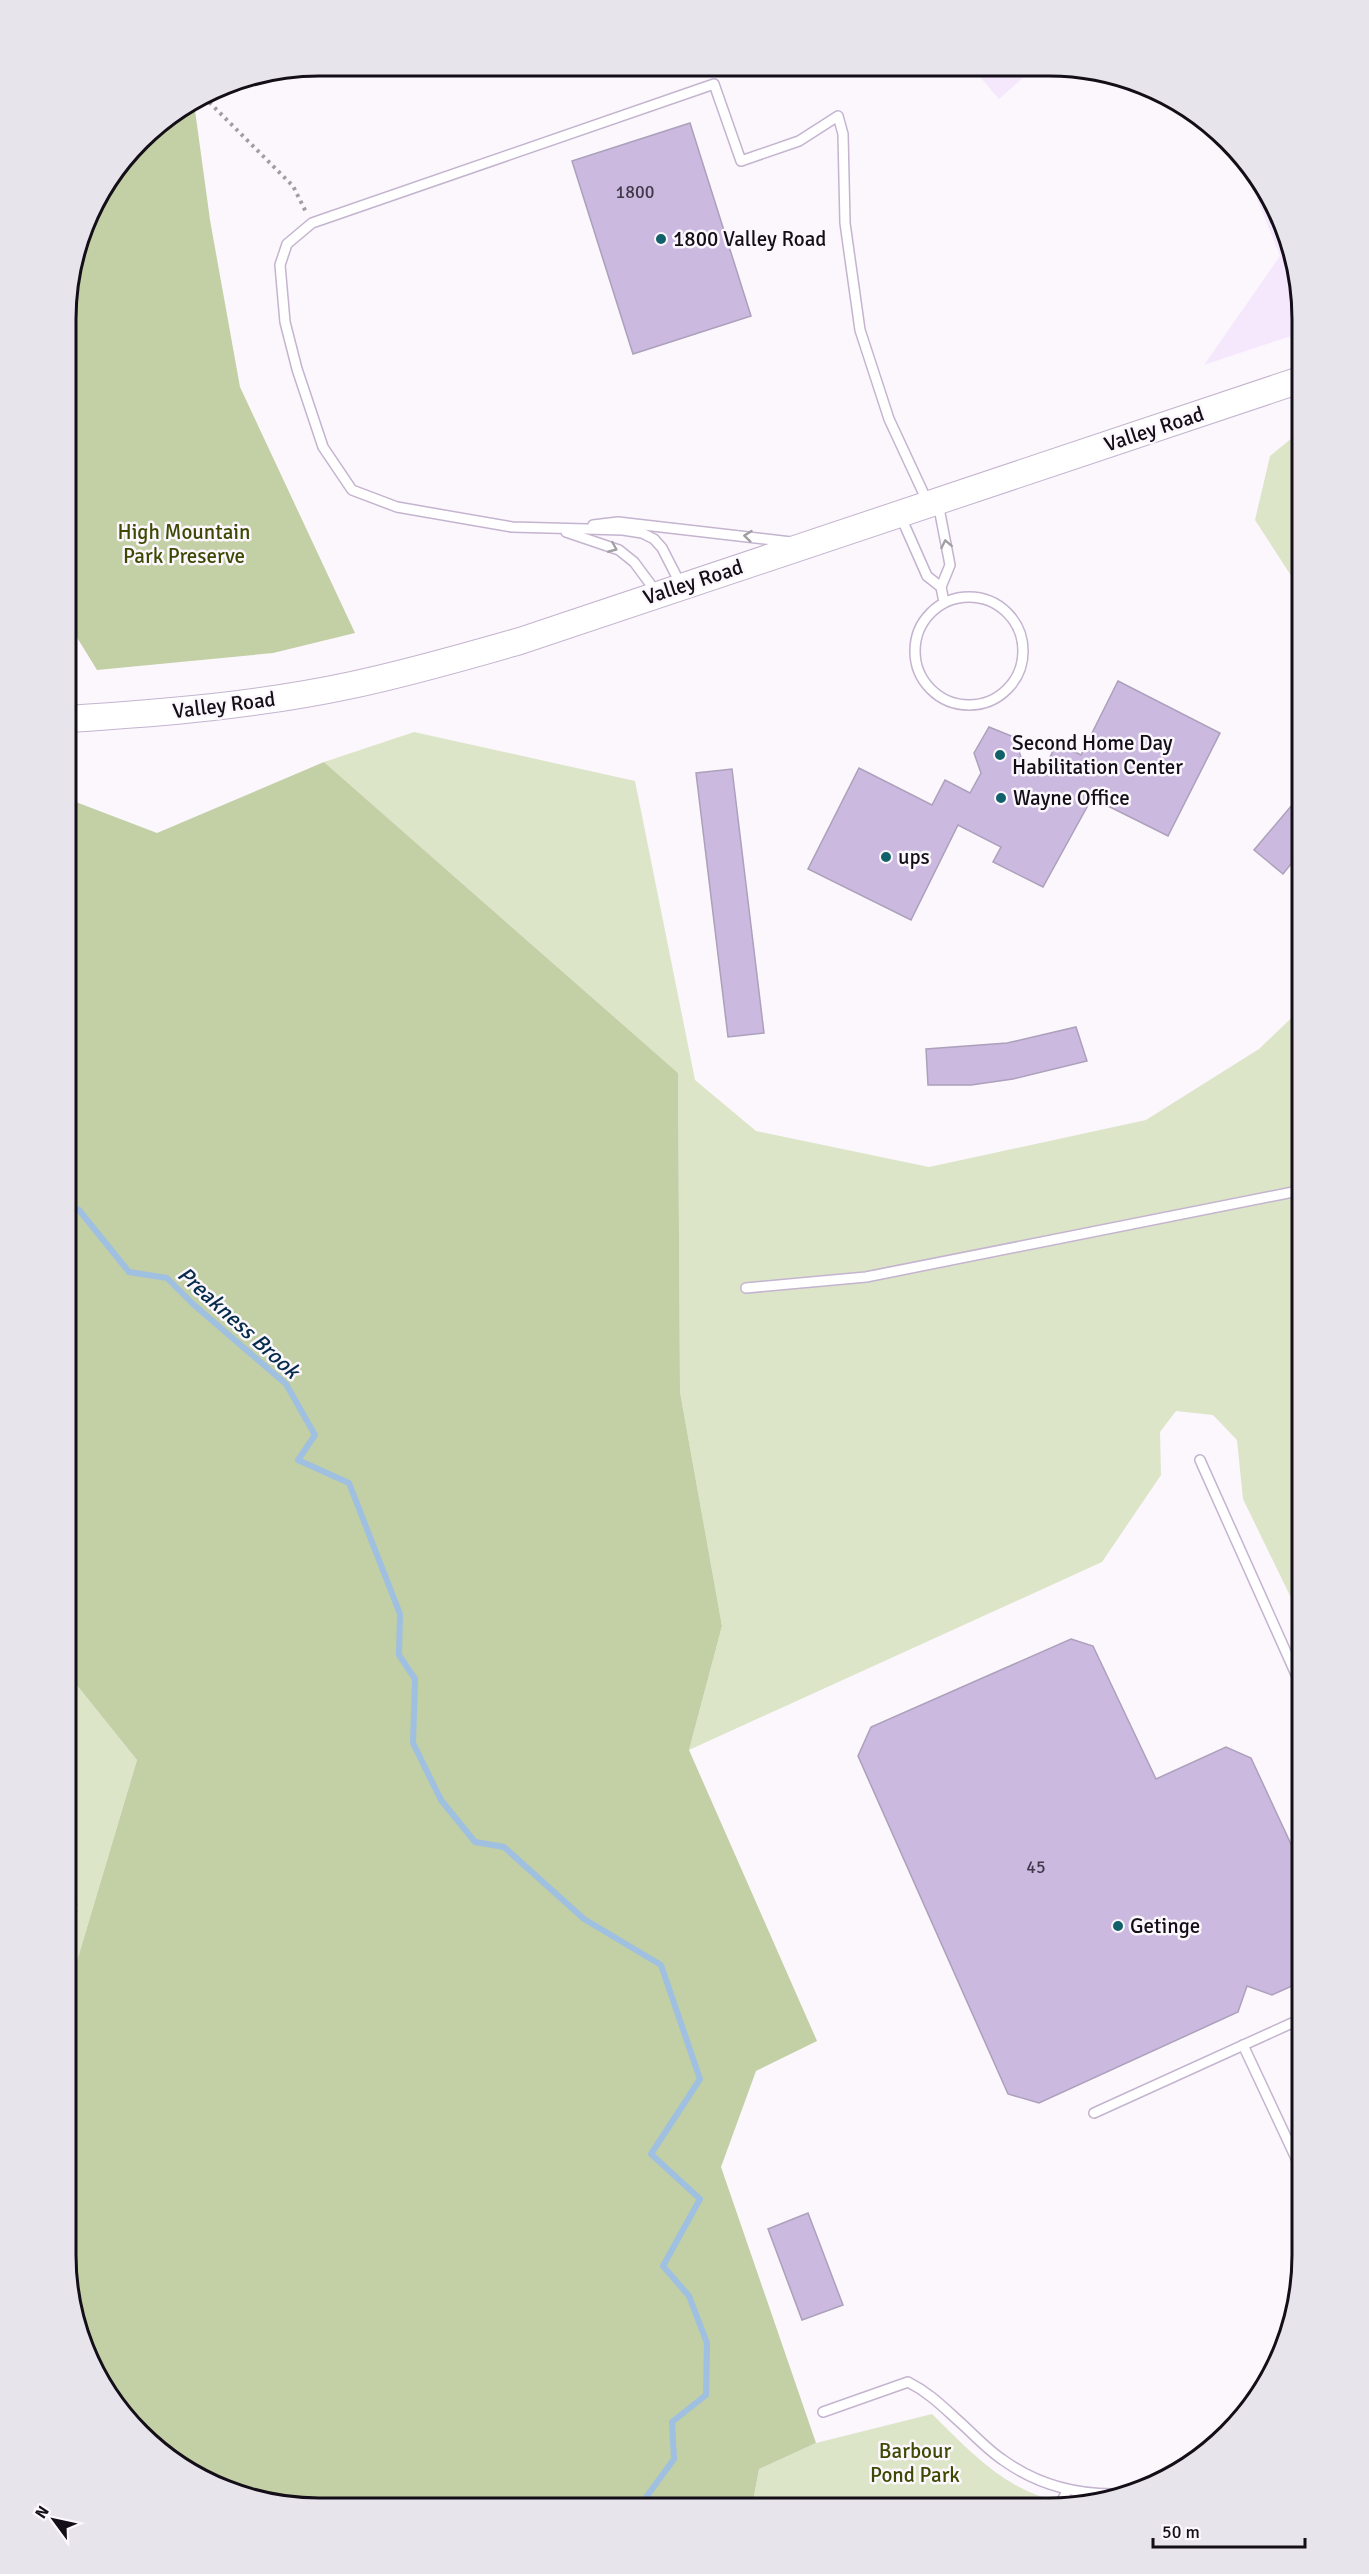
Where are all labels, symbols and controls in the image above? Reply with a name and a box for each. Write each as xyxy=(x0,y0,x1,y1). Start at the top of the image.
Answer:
house number: 1800 xyxy=(616,181,654,203)
place label: 1800 Valley Road xyxy=(673,226,826,252)
marker: 1800 Valley Road xyxy=(654,232,668,246)
street label: Valley Road xyxy=(1101,401,1207,457)
park label: High Mountain Park Preserve xyxy=(117,519,251,569)
one-way arrow xyxy=(743,530,752,543)
one-way arrow xyxy=(940,539,953,549)
one-way arrow xyxy=(606,541,617,553)
street label: Valley Road xyxy=(640,554,746,610)
street label: Valley Road xyxy=(171,686,277,724)
place label: Second Home Day Habilitation Center xyxy=(1012,730,1183,780)
marker: Second Home Day Habilitation Center xyxy=(993,748,1007,762)
place label: Wayne Office xyxy=(1013,785,1130,811)
marker: Wayne Office xyxy=(994,791,1008,805)
place label: ups xyxy=(898,844,930,870)
marker: ups xyxy=(879,850,893,864)
water label: Preakness Brook xyxy=(172,1261,307,1385)
house number: 45 xyxy=(1026,1856,1046,1878)
place label: Getinge xyxy=(1130,1913,1200,1939)
marker: Getinge xyxy=(1111,1919,1125,1933)
park label: Barbour Pond Park xyxy=(870,2438,960,2488)
north arrow xyxy=(24,2490,84,2550)
text: N xyxy=(31,2502,54,2522)
scale bar xyxy=(1153,2511,1304,2549)
text: 50 m xyxy=(1162,2521,1200,2543)

